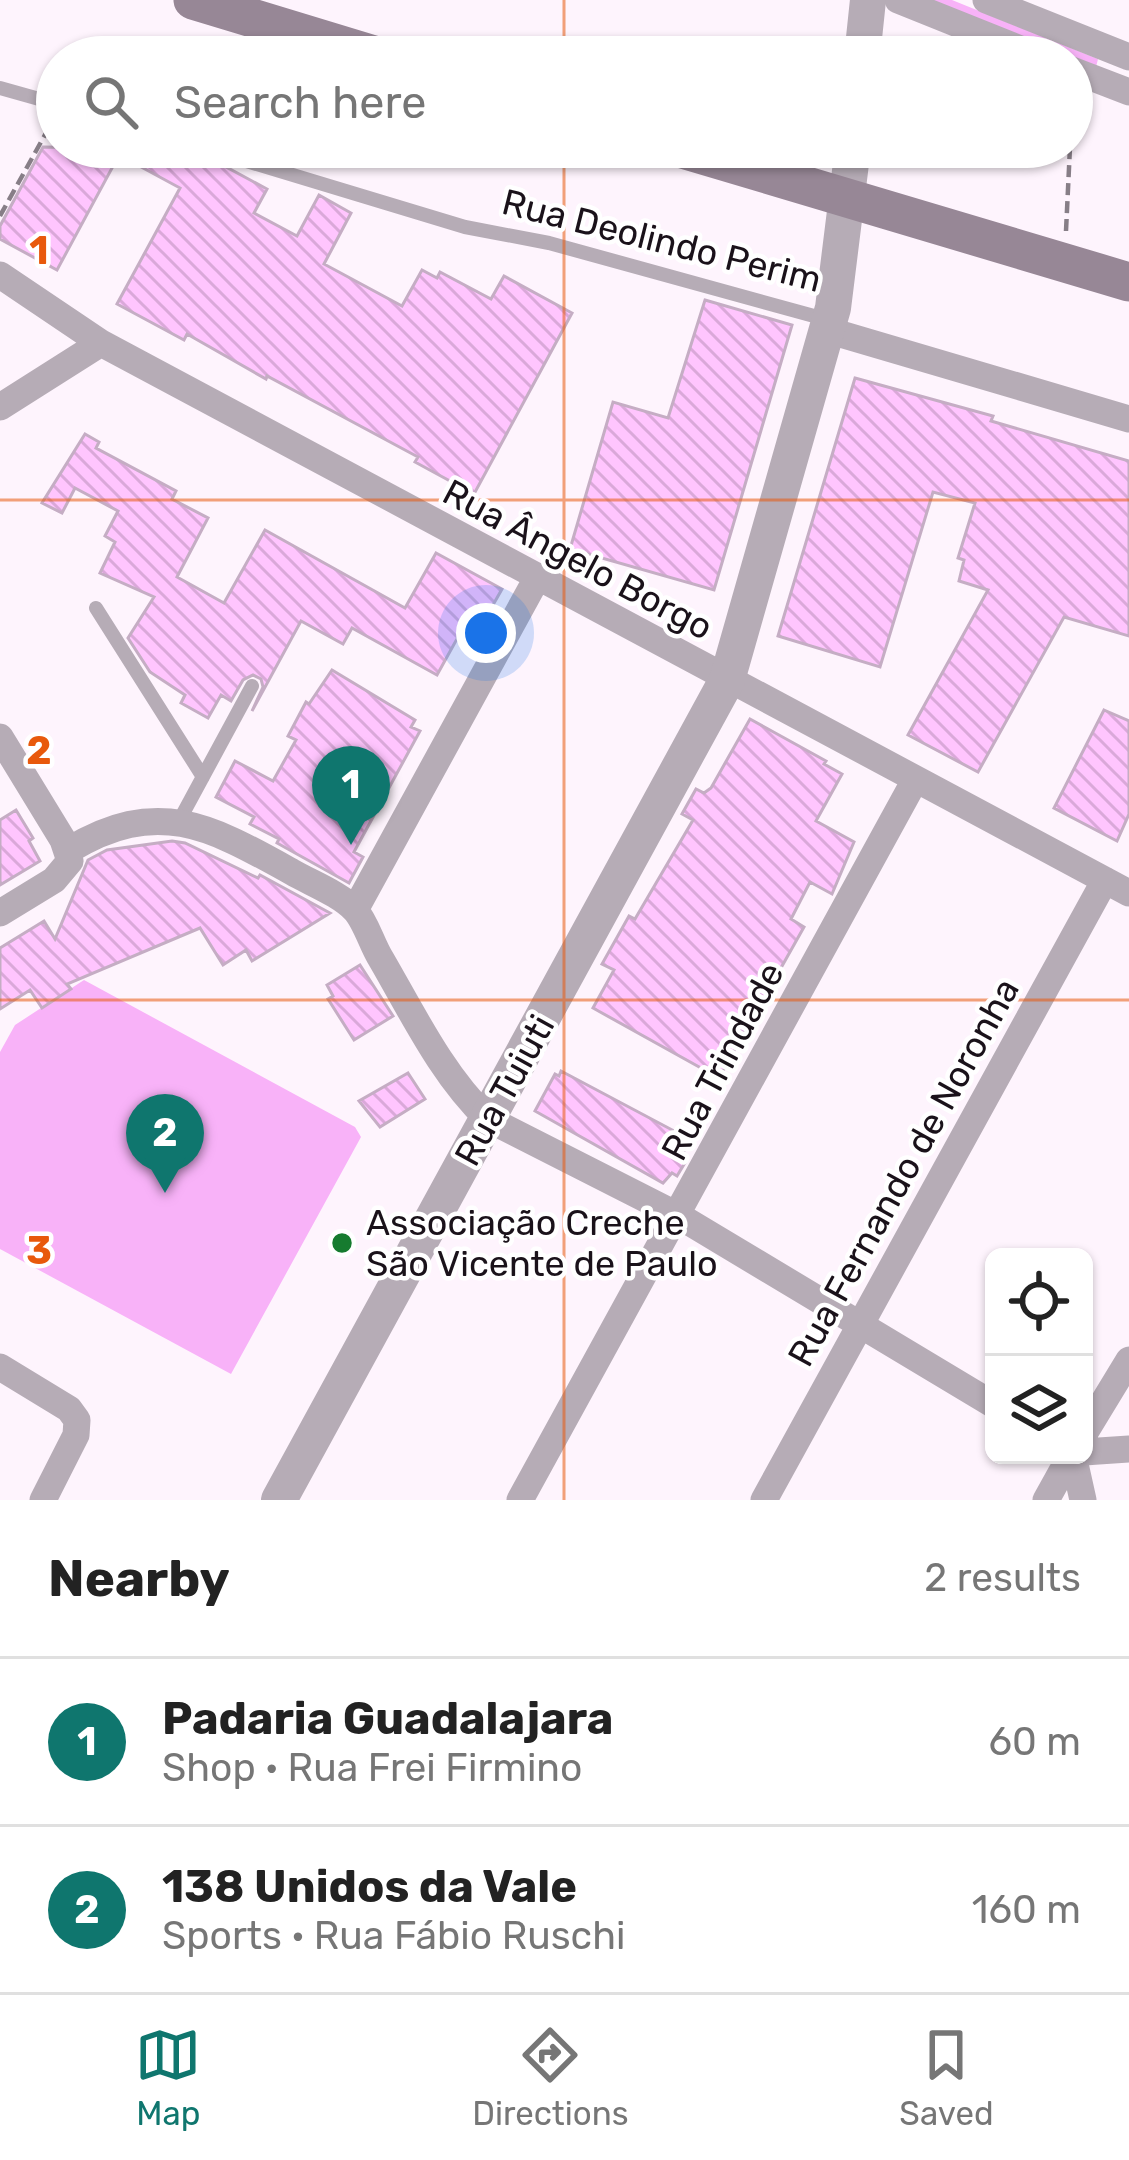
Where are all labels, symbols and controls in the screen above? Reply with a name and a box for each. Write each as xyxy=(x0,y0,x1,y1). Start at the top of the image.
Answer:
search box xyxy=(36,36,1093,168)
icon: search xyxy=(78,69,144,135)
text: Search here xyxy=(174,76,426,129)
street label: Rua Deolindo Perim xyxy=(498,180,826,301)
text: 1 xyxy=(29,228,49,274)
street label: Rua Ângelo Borgo xyxy=(436,470,720,649)
your location xyxy=(456,603,516,663)
text: 2 xyxy=(26,728,52,774)
pin: 1 xyxy=(312,746,390,845)
street label: Rua Trindade xyxy=(652,955,793,1168)
street label: Rua Fernando de Noronha xyxy=(779,971,1028,1374)
street label: Rua Tuiuti xyxy=(445,1007,563,1173)
pin: 2 xyxy=(126,1094,204,1193)
place label: Associação Creche São Vicente de Paulo xyxy=(366,1201,718,1285)
text: 3 xyxy=(26,1228,52,1274)
marker: Associação Creche São Vicente de Paulo xyxy=(329,1230,355,1256)
map controls xyxy=(985,1248,1093,1464)
button: locate xyxy=(985,1248,1093,1356)
button: layers xyxy=(985,1356,1093,1464)
text: Nearby xyxy=(48,1548,230,1609)
text: 2 results xyxy=(924,1555,1081,1601)
text: Padaria Guadalajara xyxy=(162,1692,613,1745)
text: 1 xyxy=(77,1719,97,1765)
text: 60 m xyxy=(988,1719,1081,1765)
text: Shop · Rua Frei Firmino xyxy=(162,1745,582,1791)
text: 138 Unidos da Vale xyxy=(162,1860,577,1913)
text: 2 xyxy=(74,1887,100,1933)
text: 160 m xyxy=(972,1887,1081,1933)
text: Sports · Rua Fábio Ruschi xyxy=(162,1913,625,1959)
tab: Map xyxy=(135,2022,201,2133)
tab: Directions xyxy=(472,2022,629,2133)
tab: Saved xyxy=(899,2022,994,2133)

